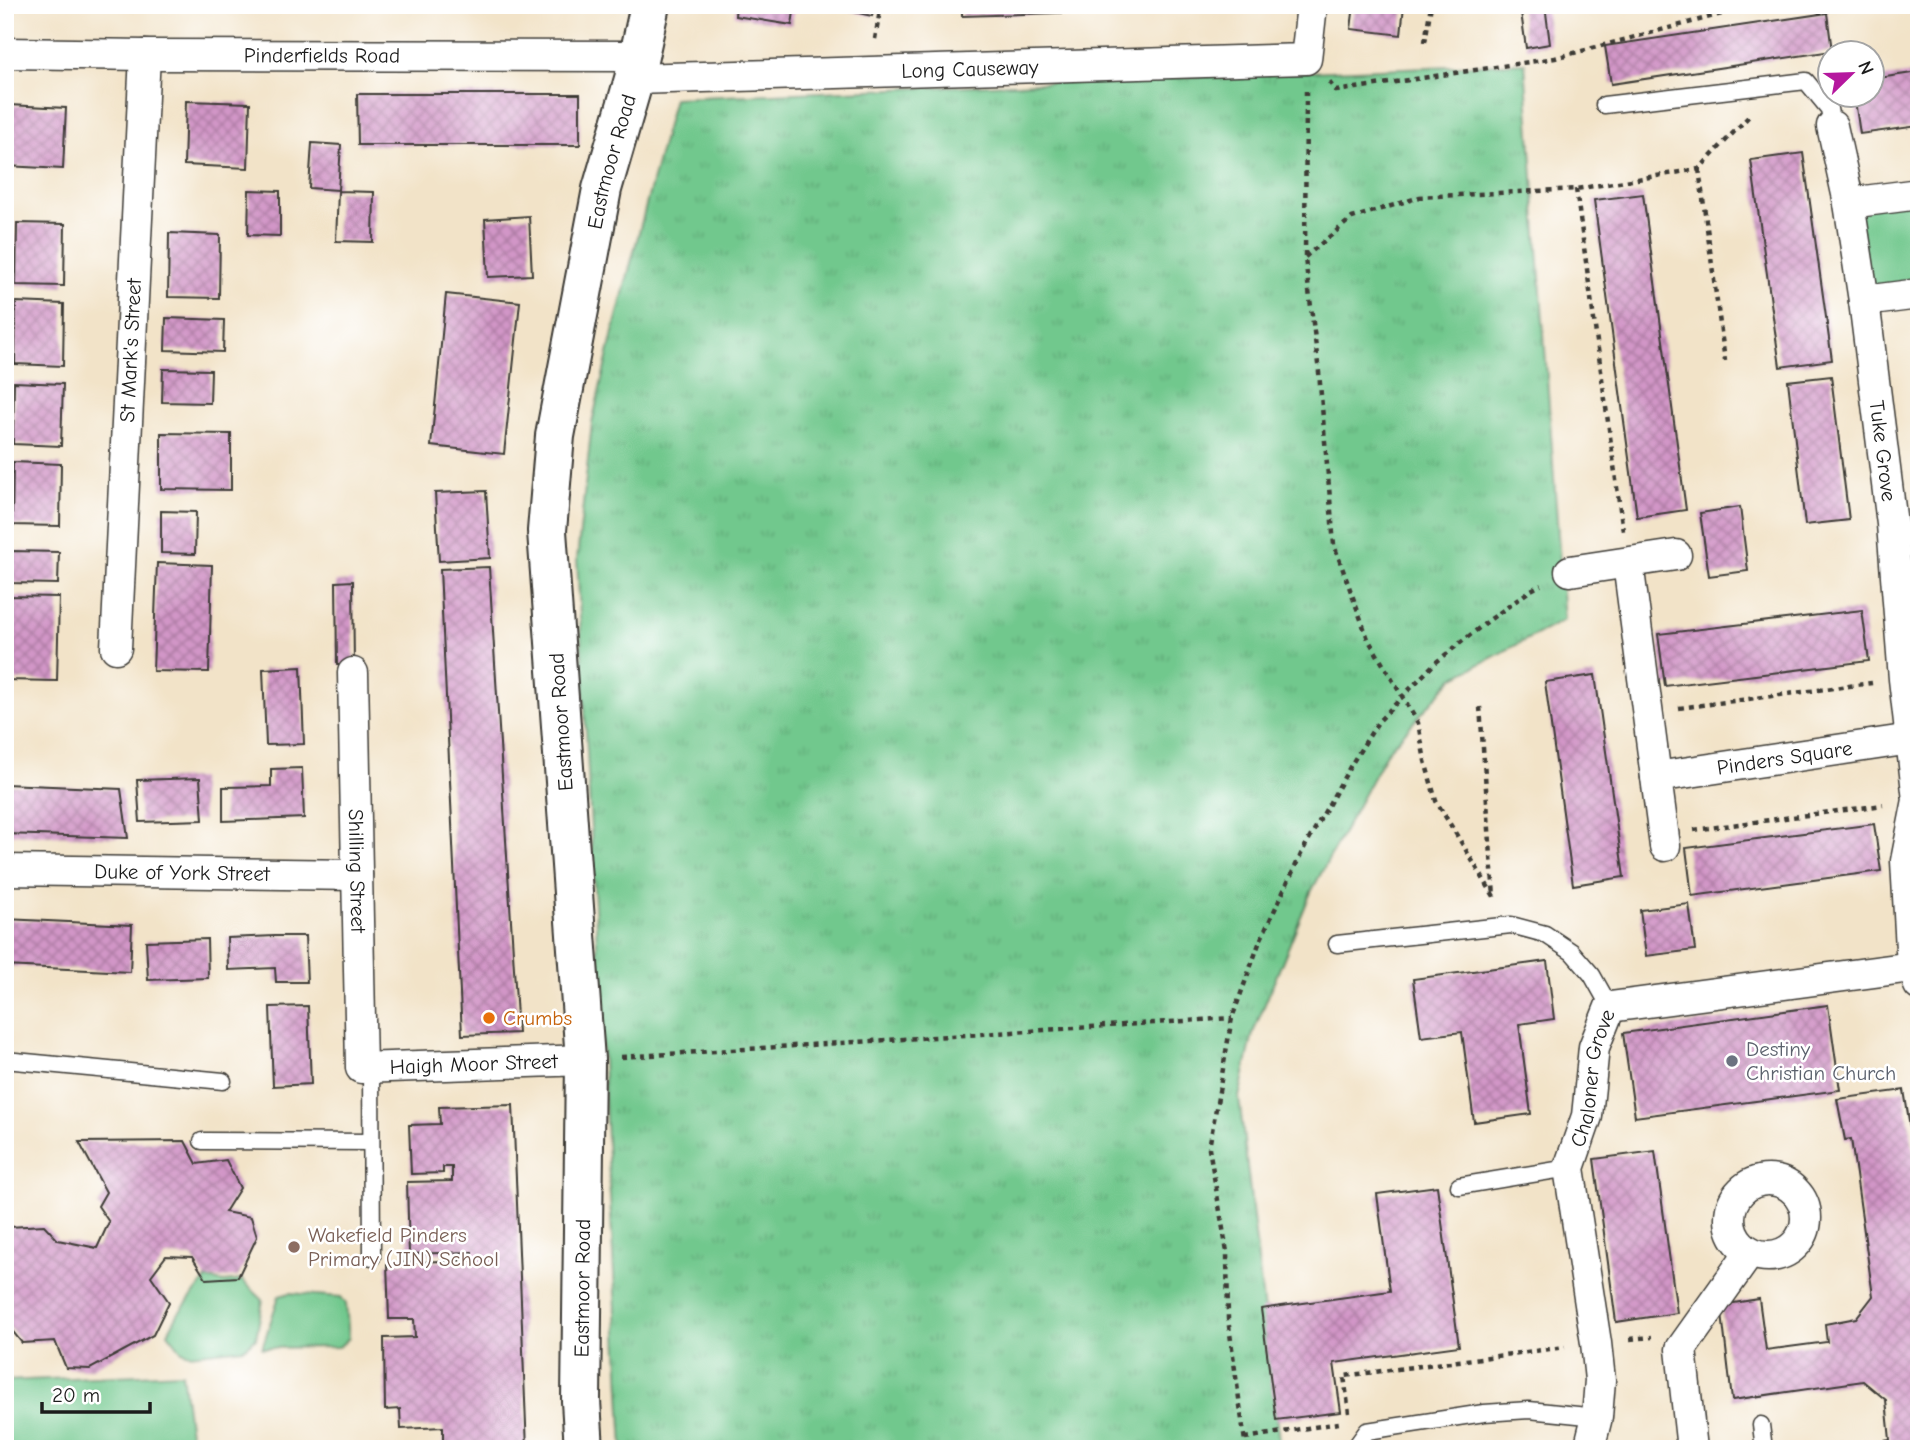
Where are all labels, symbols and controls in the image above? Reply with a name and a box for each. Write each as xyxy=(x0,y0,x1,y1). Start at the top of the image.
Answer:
north arrow xyxy=(1815,38,1885,108)
street label: Pinderfields Road xyxy=(244,43,400,68)
street label: Long Causeway xyxy=(901,55,1039,83)
text: N xyxy=(1853,58,1878,78)
street label: Eastmoor Road xyxy=(583,92,641,231)
street label: St Mark's Street xyxy=(115,277,146,423)
street label: Tuke Grove xyxy=(1865,399,1901,503)
street label: Eastmoor Road xyxy=(544,652,578,792)
street label: Pinders Square xyxy=(1715,736,1854,780)
street label: Shilling Street xyxy=(344,809,370,934)
street label: Duke of York Street xyxy=(94,859,271,886)
place label: Crumbs xyxy=(503,1006,572,1030)
street label: Chaloner Grove xyxy=(1565,1006,1620,1150)
marker: Crumbs xyxy=(481,1010,497,1026)
place label: Destiny Christian Church xyxy=(1746,1037,1896,1085)
street label: Haigh Moor Street xyxy=(389,1049,559,1079)
marker: Destiny Christian Church xyxy=(1724,1053,1740,1069)
street label: Eastmoor Road xyxy=(570,1219,595,1358)
place label: Wakefield Pinders Primary (JIN) School xyxy=(308,1223,499,1271)
marker: Wakefield Pinders Primary (JIN) School xyxy=(286,1239,302,1255)
scale bar xyxy=(42,1370,150,1414)
text: 20 m xyxy=(52,1383,100,1407)

